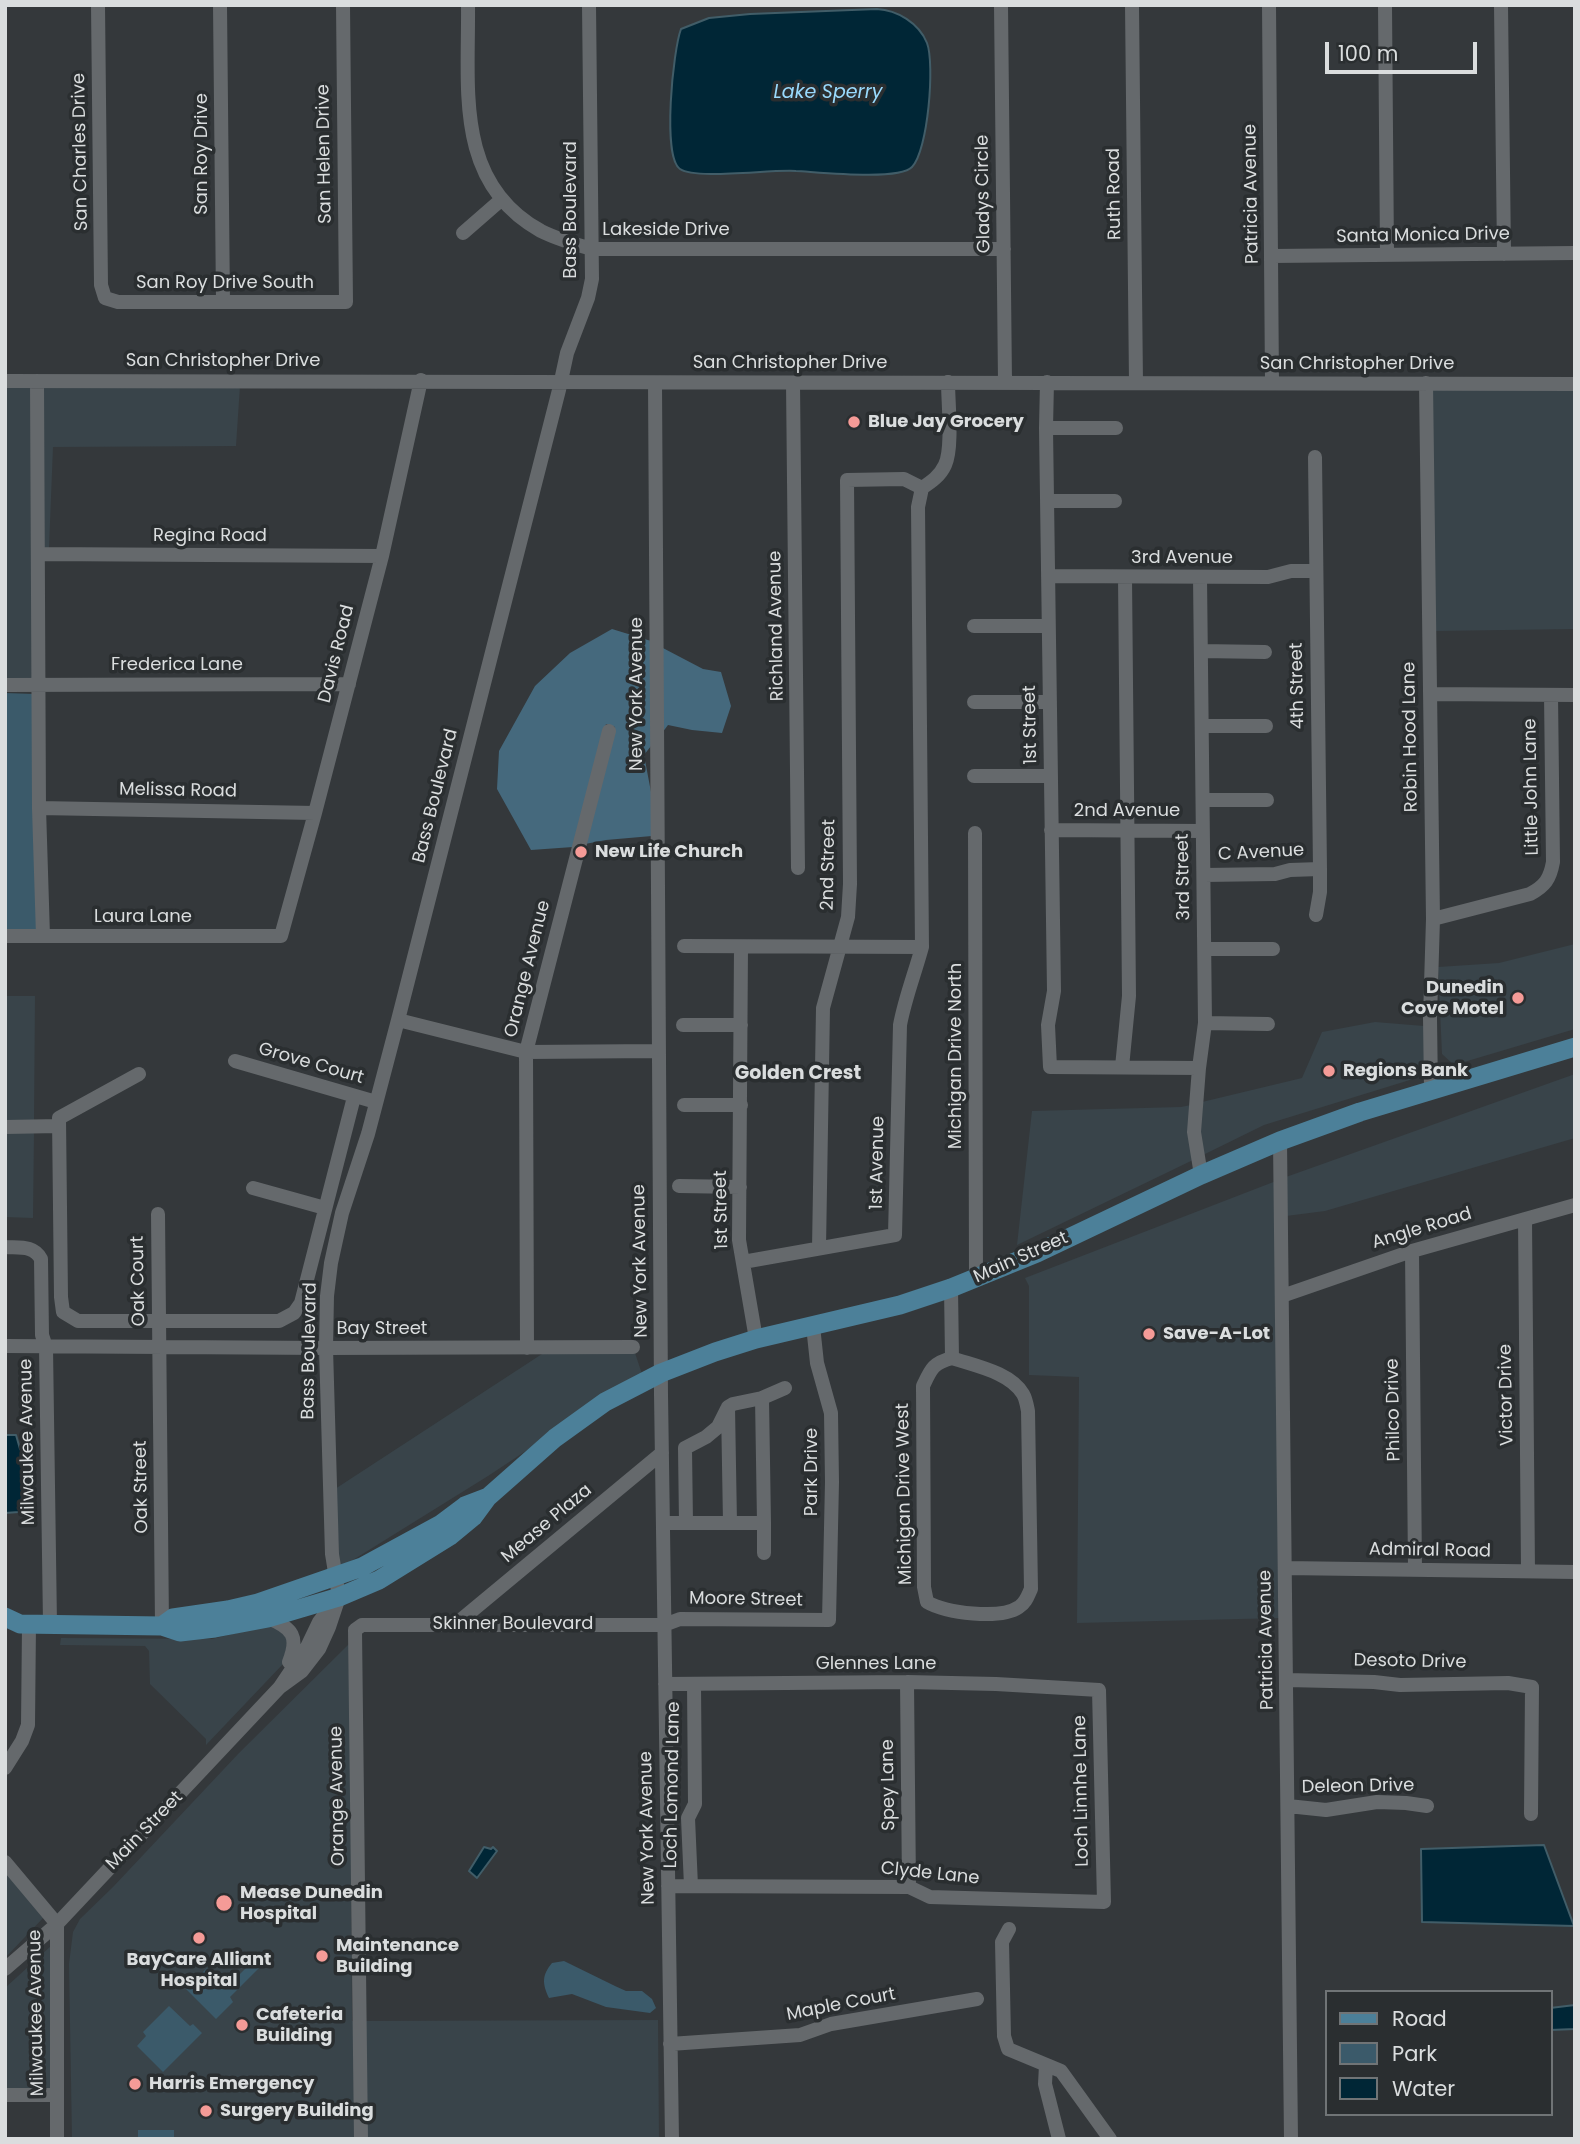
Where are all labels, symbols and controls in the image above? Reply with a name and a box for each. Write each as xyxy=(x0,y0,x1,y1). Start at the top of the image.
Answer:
scale bar xyxy=(1328,28,1480,72)
text: 100 m xyxy=(1338,39,1398,68)
street label: San Charles Drive xyxy=(69,73,93,231)
water label: Lake Sperry xyxy=(774,82,882,104)
street label: San Helen Drive xyxy=(313,84,337,224)
street label: San Roy Drive xyxy=(191,93,213,215)
street label: Patricia Avenue xyxy=(1240,124,1264,264)
street label: Gladys Circle xyxy=(972,134,996,254)
street label: Bass Boulevard xyxy=(560,141,582,279)
street label: Ruth Road xyxy=(1103,148,1127,240)
street label: Lakeside Drive xyxy=(602,219,730,241)
street label: Santa Monica Drive xyxy=(1336,224,1510,248)
street label: San Roy Drive South xyxy=(136,272,314,294)
street label: San Christopher Drive xyxy=(126,350,320,372)
street label: San Christopher Drive xyxy=(693,352,887,374)
street label: San Christopher Drive xyxy=(1260,353,1454,375)
place label: Blue Jay Grocery xyxy=(868,411,1024,433)
marker: Blue Jay Grocery xyxy=(846,414,862,430)
street label: Regina Road xyxy=(153,525,267,547)
street label: 3rd Avenue xyxy=(1131,547,1233,569)
street label: Richland Avenue xyxy=(765,551,789,701)
street label: Davis Road xyxy=(314,603,360,705)
street label: New York Avenue xyxy=(626,617,648,771)
street label: 4th Street xyxy=(1286,642,1310,730)
street label: Frederica Lane xyxy=(111,654,243,676)
street label: Robin Hood Lane xyxy=(1399,662,1423,812)
street label: 1st Street xyxy=(1020,685,1042,765)
street label: Little John Lane xyxy=(1520,718,1544,856)
street label: Bass Boulevard xyxy=(409,727,463,865)
street label: Melissa Road xyxy=(119,779,237,803)
street label: 2nd Avenue xyxy=(1074,800,1180,822)
street label: 2nd Street xyxy=(817,819,841,911)
street label: 3rd Street xyxy=(1172,833,1196,921)
street label: C Avenue xyxy=(1217,840,1305,866)
place label: New Life Church xyxy=(595,841,743,863)
marker: New Life Church xyxy=(573,844,589,860)
street label: Orange Avenue xyxy=(501,898,555,1040)
street label: Laura Lane xyxy=(94,906,192,928)
street label: Michigan Drive North xyxy=(945,963,967,1149)
place label: Dunedin Cove Motel xyxy=(1401,977,1504,1020)
marker: Dunedin Cove Motel xyxy=(1510,990,1526,1006)
street label: Grove Court xyxy=(256,1039,366,1089)
place label: Regions Bank xyxy=(1343,1060,1468,1082)
district label: Golden Crest xyxy=(735,1063,861,1085)
marker: Regions Bank xyxy=(1321,1063,1337,1079)
street label: 1st Avenue xyxy=(866,1116,890,1210)
street label: 1st Street xyxy=(711,1170,733,1250)
street label: New York Avenue xyxy=(629,1184,653,1338)
street label: Angle Road xyxy=(1370,1204,1474,1254)
street label: Main Street xyxy=(970,1228,1072,1288)
street label: Oak Court xyxy=(127,1236,151,1326)
street label: Bass Boulevard xyxy=(298,1282,322,1420)
street label: Bay Street xyxy=(337,1318,427,1340)
place label: Save-A-Lot xyxy=(1163,1323,1270,1345)
marker: Save-A-Lot xyxy=(1141,1326,1157,1342)
street label: Victor Drive xyxy=(1495,1344,1519,1446)
street label: Milwaukee Avenue xyxy=(16,1358,40,1526)
street label: Philco Drive xyxy=(1382,1358,1406,1462)
street label: Michigan Drive West xyxy=(893,1403,917,1585)
street label: Park Drive xyxy=(801,1428,823,1516)
street label: Oak Street xyxy=(130,1440,154,1534)
street label: Mease Plaza xyxy=(497,1480,597,1568)
street label: Admiral Road xyxy=(1369,1539,1491,1563)
street label: Patricia Avenue xyxy=(1255,1570,1279,1710)
street label: Moore Street xyxy=(689,1588,803,1612)
street label: Skinner Boulevard xyxy=(433,1613,593,1635)
street label: Desoto Drive xyxy=(1353,1650,1467,1674)
street label: Glennes Lane xyxy=(816,1653,936,1675)
street label: Loch Lomond Lane xyxy=(661,1701,685,1869)
street label: Loch Linnhe Lane xyxy=(1070,1715,1094,1867)
street label: Orange Avenue xyxy=(326,1726,350,1866)
street label: Spey Lane xyxy=(877,1739,901,1831)
street label: New York Avenue xyxy=(636,1751,660,1905)
street label: Deleon Drive xyxy=(1302,1775,1414,1799)
street label: Main Street xyxy=(102,1787,188,1875)
street label: Clyde Lane xyxy=(880,1858,980,1890)
place label: Mease Dunedin Hospital xyxy=(240,1882,383,1924)
marker: Mease Dunedin Hospital xyxy=(214,1893,234,1913)
street label: Milwaukee Avenue xyxy=(25,1929,49,2097)
marker: BayCare Alliant Hospital xyxy=(191,1930,207,1946)
place label: Maintenance Building xyxy=(336,1935,459,1978)
marker: Maintenance Building xyxy=(314,1948,330,1964)
place label: BayCare Alliant Hospital xyxy=(127,1949,271,1992)
street label: Maple Court xyxy=(785,1984,897,2026)
legend xyxy=(1324,1990,1552,2116)
place label: Cafeteria Building xyxy=(256,2004,343,2046)
text: Road xyxy=(1392,2004,1447,2033)
marker: Cafeteria Building xyxy=(234,2017,250,2033)
text: Park xyxy=(1392,2039,1437,2068)
place label: Harris Emergency xyxy=(149,2073,314,2095)
text: Water xyxy=(1392,2074,1455,2103)
marker: Harris Emergency xyxy=(127,2076,143,2092)
place label: Surgery Building xyxy=(220,2100,374,2122)
marker: Surgery Building xyxy=(198,2103,214,2119)

